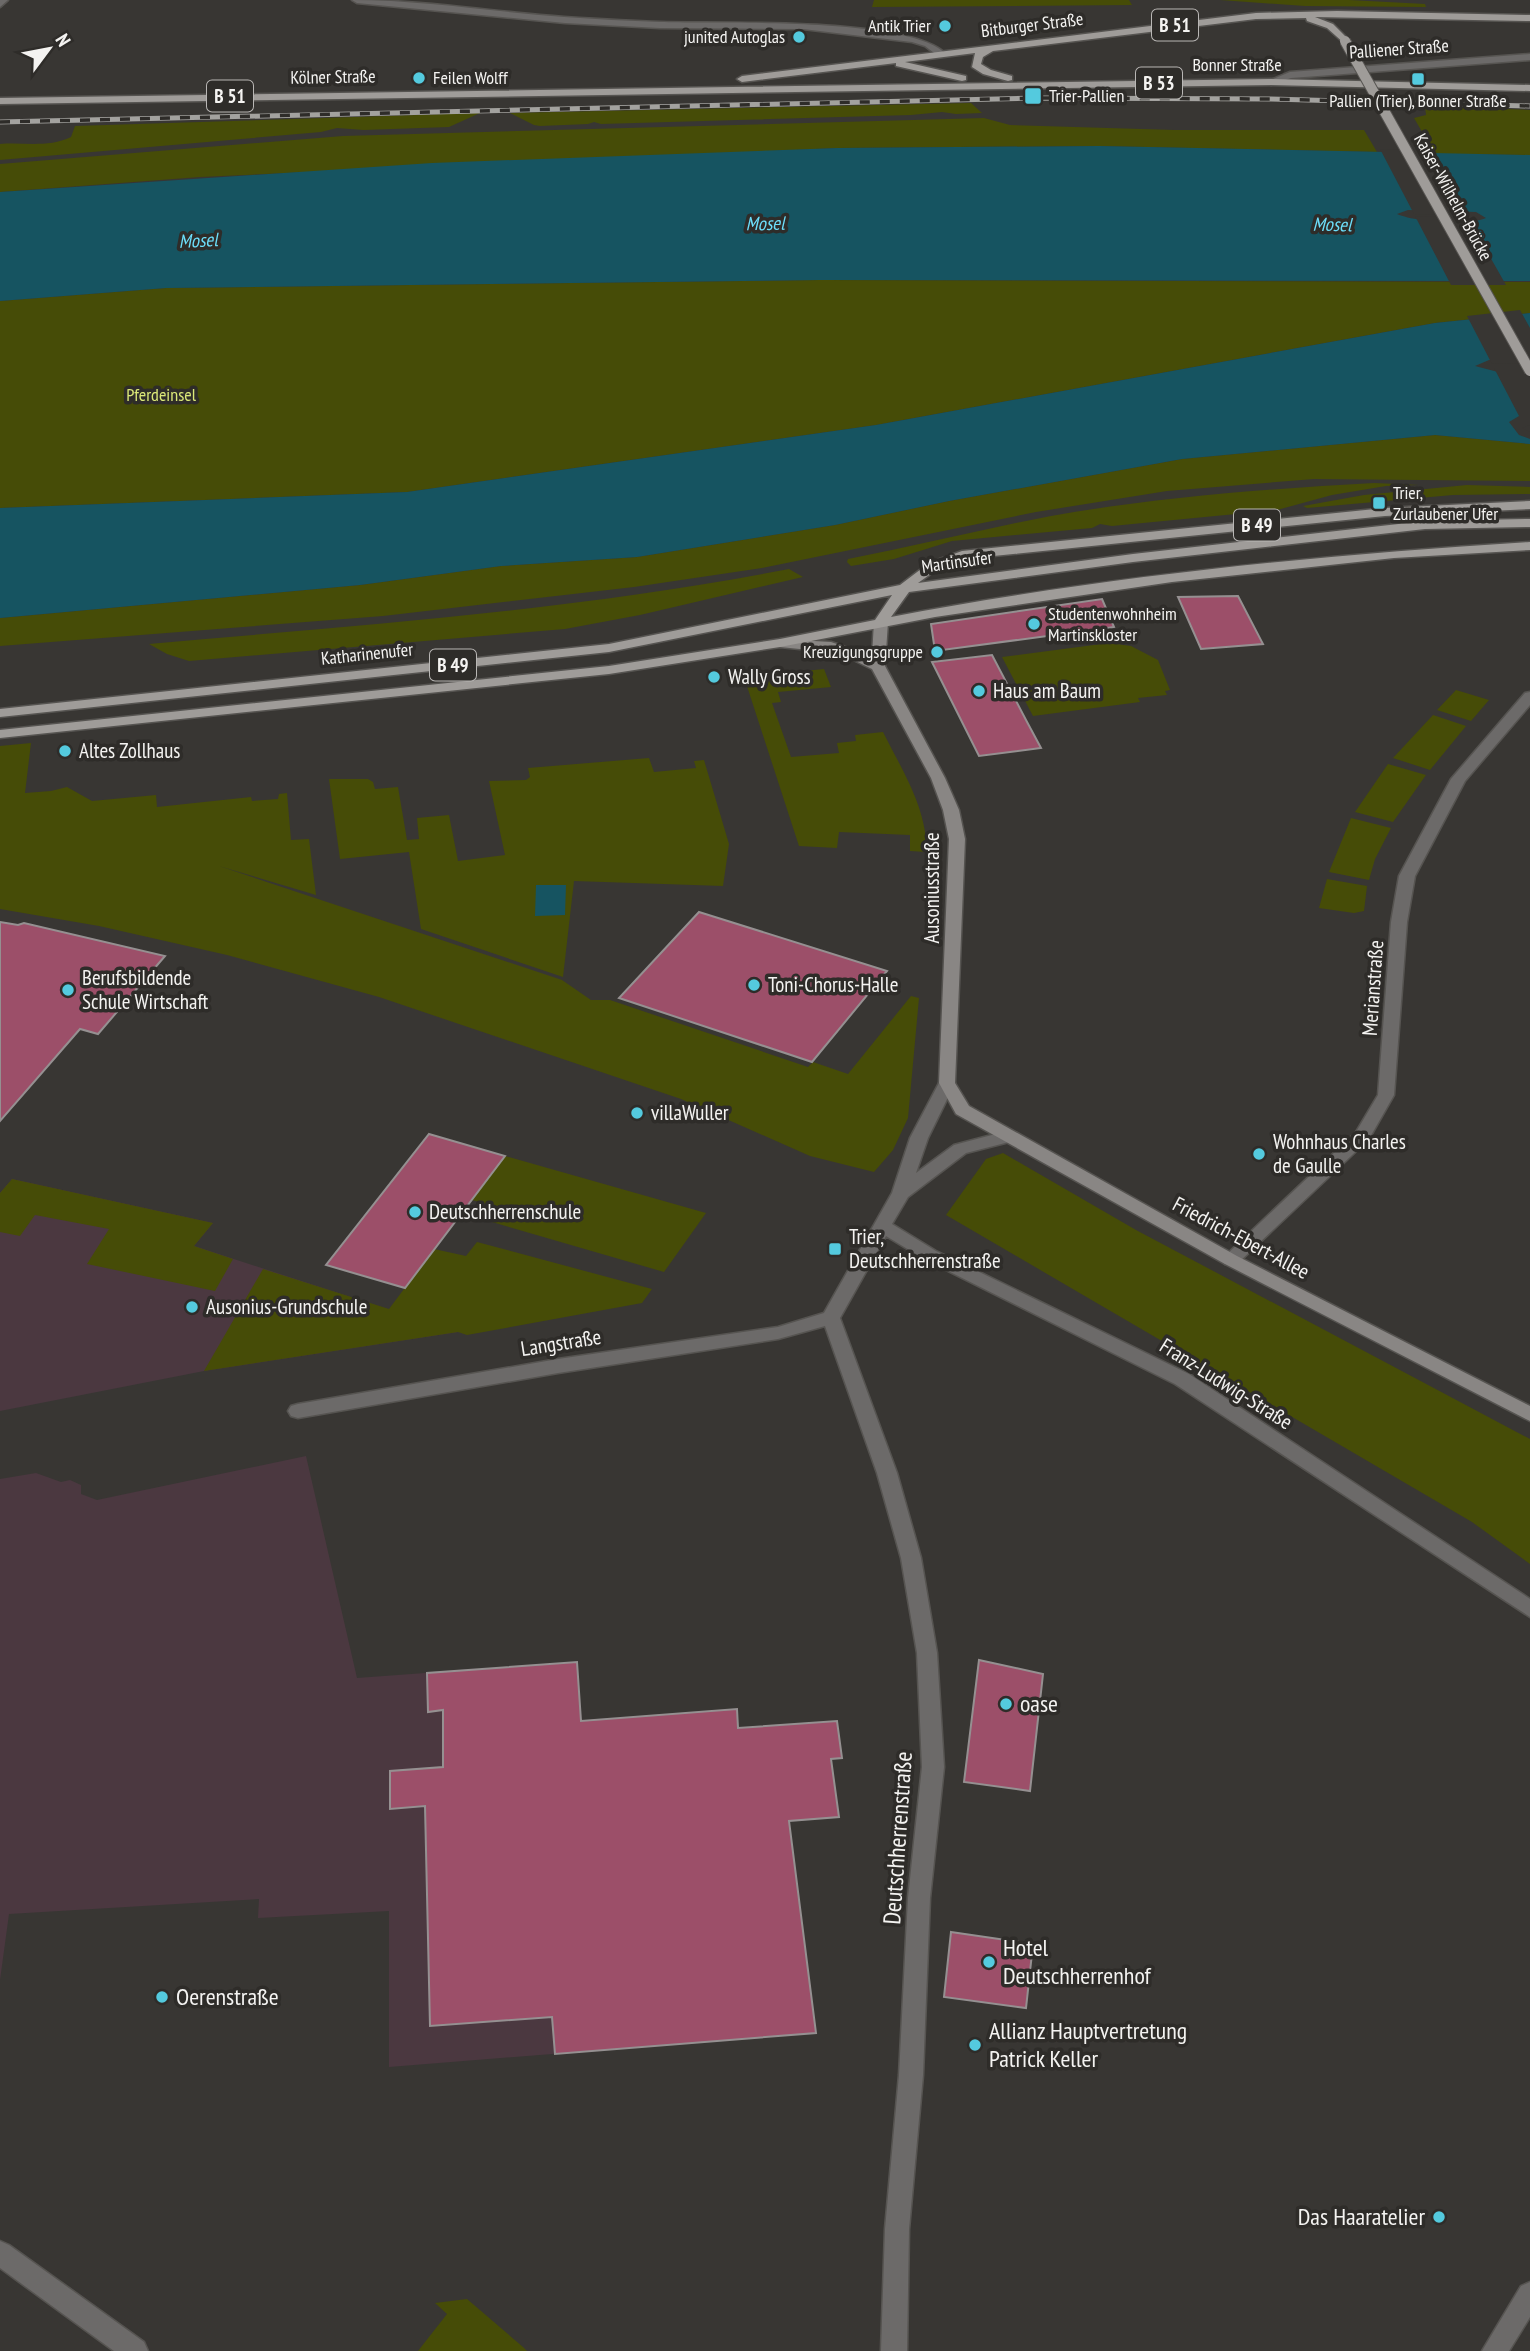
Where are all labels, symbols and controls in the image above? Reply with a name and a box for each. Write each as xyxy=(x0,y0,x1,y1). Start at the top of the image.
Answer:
street label: Bitburger Straße xyxy=(979,7,1084,42)
road number: B 51 xyxy=(1152,10,1198,41)
north arrow xyxy=(14,14,84,84)
place label: Antik Trier xyxy=(868,14,931,37)
marker: Antik Trier xyxy=(937,18,953,34)
place label: junited Autoglas xyxy=(684,25,785,48)
text: N xyxy=(51,29,76,51)
marker: junited Autoglas xyxy=(791,29,807,45)
street label: Palliener Straße xyxy=(1348,34,1449,63)
street label: Bonner Straße xyxy=(1192,53,1282,76)
street label: Kölner Straße xyxy=(290,64,376,89)
place label: Feilen Wolff xyxy=(433,66,509,89)
road number: B 53 xyxy=(1136,68,1182,99)
marker: Feilen Wolff xyxy=(411,70,427,86)
marker: Pallien (Trier), Bonner Straße xyxy=(1410,71,1426,87)
road number: B 51 xyxy=(207,80,253,111)
place label: Trier-Pallien xyxy=(1049,84,1124,107)
marker: Trier-Pallien xyxy=(1023,86,1043,106)
place label: Pallien (Trier), Bonner Straße xyxy=(1329,89,1507,112)
street label: Kaiser-Wilhelm-Brücke xyxy=(1409,129,1498,264)
water label: Mosel xyxy=(745,211,786,235)
water label: Mosel xyxy=(1312,212,1353,236)
water label: Mosel xyxy=(178,227,220,253)
park label: Pferdeinsel xyxy=(126,383,197,406)
place label: Trier, Zurlaubener Ufer xyxy=(1393,481,1498,525)
marker: Trier, Zurlaubener Ufer xyxy=(1371,495,1387,511)
road number: B 49 xyxy=(1234,510,1280,540)
street label: Martinsufer xyxy=(920,545,994,578)
place label: Studentenwohnheim Martinskloster xyxy=(1048,602,1177,646)
marker: Studentenwohnheim Martinskloster xyxy=(1026,616,1042,632)
street label: Katharinenufer xyxy=(320,637,414,670)
place label: Kreuzigungsgruppe xyxy=(803,640,923,663)
marker: Kreuzigungsgruppe xyxy=(929,644,945,660)
road number: B 49 xyxy=(430,650,476,680)
place label: Wally Gross xyxy=(728,663,811,690)
marker: Wally Gross xyxy=(706,669,722,685)
place label: Haus am Baum xyxy=(993,677,1101,704)
marker: Haus am Baum xyxy=(971,683,987,699)
place label: Altes Zollhaus xyxy=(79,737,180,764)
marker: Altes Zollhaus xyxy=(57,743,73,759)
street label: Ausoniusstraße xyxy=(918,832,945,944)
street label: Merianstraße xyxy=(1356,939,1389,1037)
place label: Berufsbildende Schule Wirtschaft xyxy=(82,964,209,1015)
place label: Toni-Chorus-Halle xyxy=(768,971,898,998)
marker: Toni-Chorus-Halle xyxy=(746,977,762,993)
marker: Berufsbildende Schule Wirtschaft xyxy=(60,982,76,998)
place label: villaWuller xyxy=(651,1099,729,1126)
marker: villaWuller xyxy=(629,1105,645,1121)
place label: Wohnhaus Charles de Gaulle xyxy=(1273,1128,1406,1179)
marker: Wohnhaus Charles de Gaulle xyxy=(1251,1146,1267,1162)
street label: Friedrich-Ebert-Allee xyxy=(1168,1190,1314,1285)
place label: Deutschherrenschule xyxy=(429,1198,581,1225)
marker: Deutschherrenschule xyxy=(407,1204,423,1220)
place label: Trier, Deutschherrenstraße xyxy=(849,1223,1001,1274)
marker: Trier, Deutschherrenstraße xyxy=(827,1241,843,1257)
place label: Ausonius-Grundschule xyxy=(206,1293,367,1320)
marker: Ausonius-Grundschule xyxy=(184,1299,200,1315)
street label: Langstraße xyxy=(519,1323,603,1362)
street label: Franz-Ludwig-Straße xyxy=(1155,1332,1298,1435)
place label: oase xyxy=(1020,1688,1058,1719)
marker: oase xyxy=(998,1696,1014,1712)
street label: Deutschherrenstraße xyxy=(876,1750,919,1925)
place label: Hotel Deutschherrenhof xyxy=(1003,1932,1152,1991)
marker: Hotel Deutschherrenhof xyxy=(981,1954,997,1970)
place label: Oerenstraße xyxy=(176,1981,279,2012)
marker: Oerenstraße xyxy=(154,1989,170,2005)
place label: Allianz Hauptvertretung Patrick Keller xyxy=(989,2015,1187,2074)
marker: Allianz Hauptvertretung Patrick Keller xyxy=(967,2037,983,2053)
place label: Das Haaratelier xyxy=(1298,2201,1425,2232)
marker: Das Haaratelier xyxy=(1431,2209,1447,2225)

